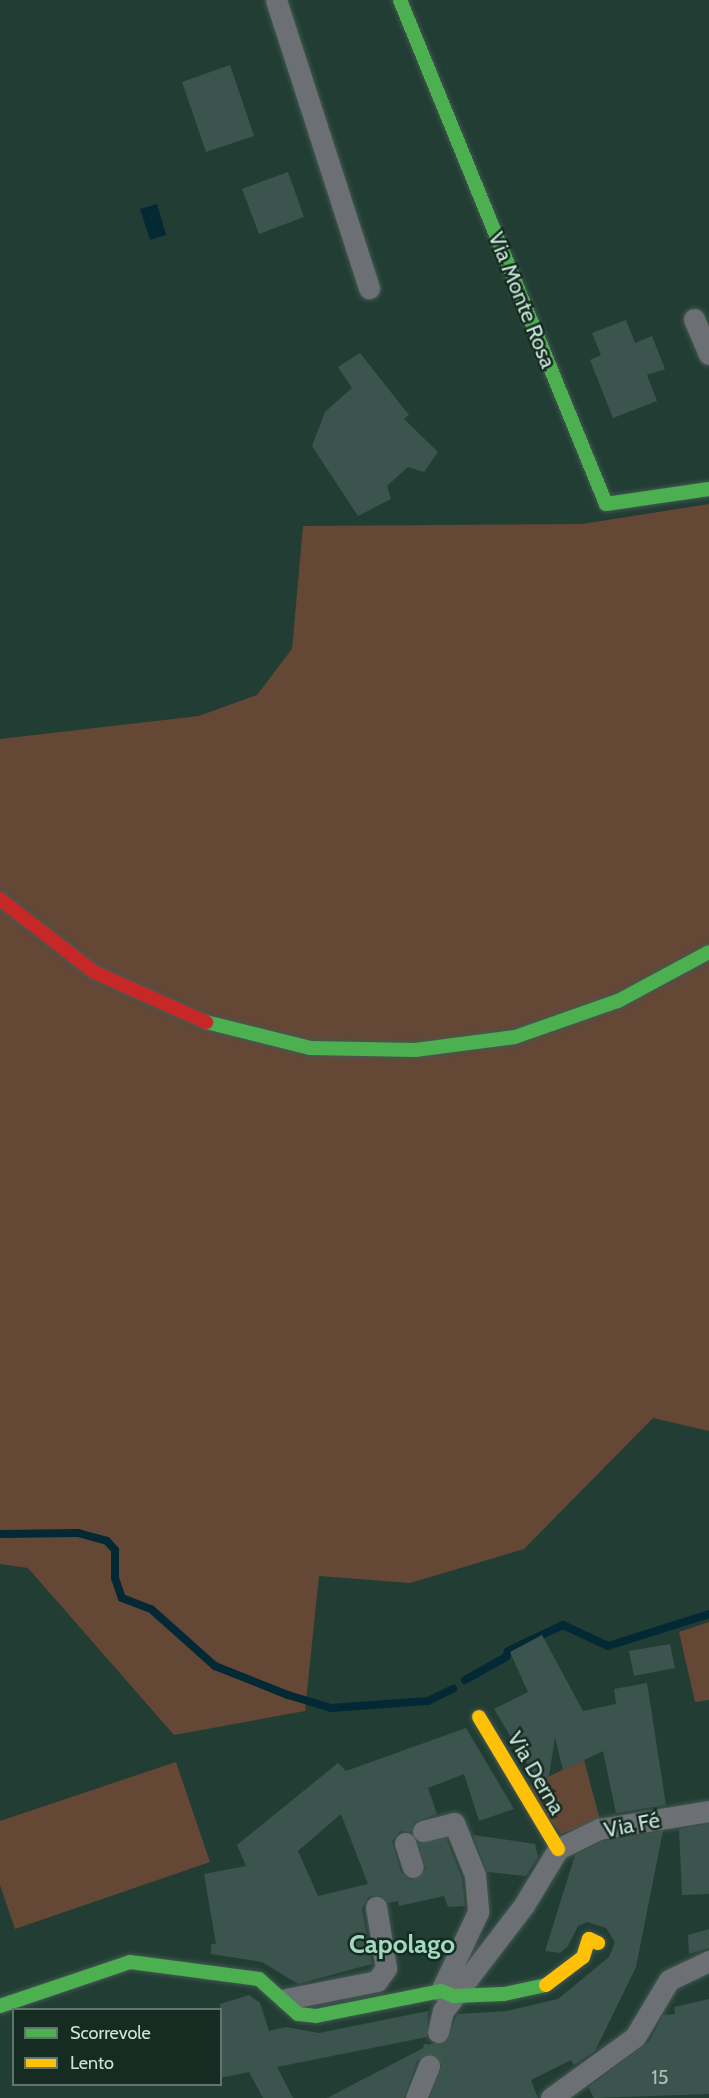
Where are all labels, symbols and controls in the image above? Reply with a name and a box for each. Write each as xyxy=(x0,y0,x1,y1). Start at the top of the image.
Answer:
street label: Via Monte Rosa xyxy=(483,228,561,372)
street label: Via Derna xyxy=(502,1727,570,1819)
street label: Via Fé xyxy=(602,1807,662,1843)
district label: Capolago xyxy=(349,1929,455,1961)
legend xyxy=(12,2008,222,2086)
text: Scorrevole xyxy=(70,2022,151,2044)
text: Lento xyxy=(70,2052,114,2074)
house number: 15 xyxy=(651,2065,669,2089)

